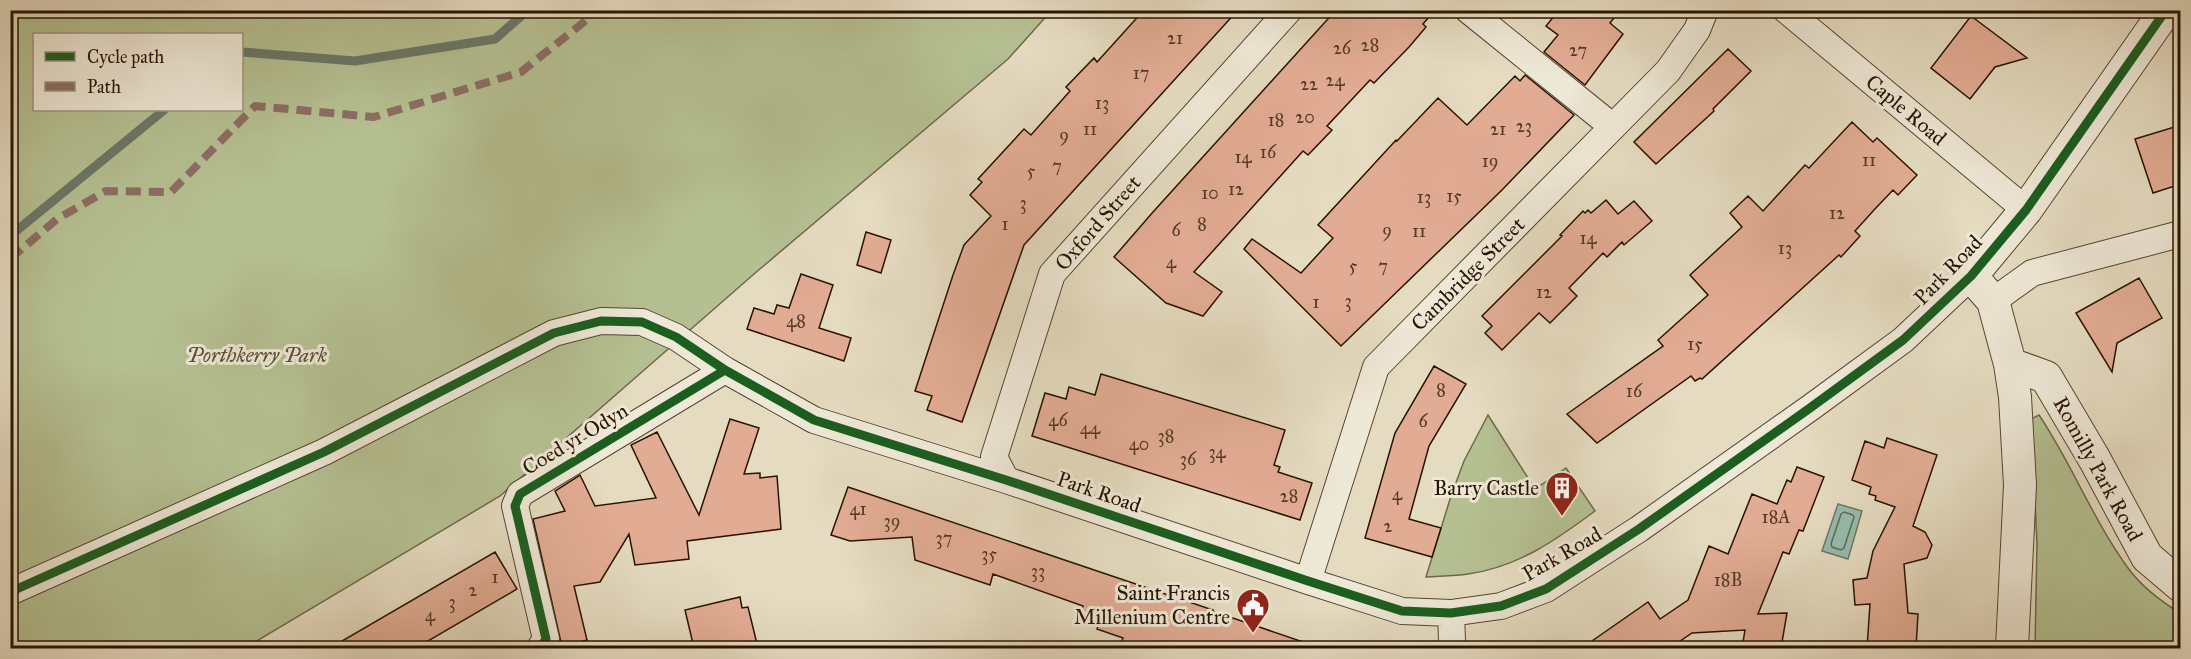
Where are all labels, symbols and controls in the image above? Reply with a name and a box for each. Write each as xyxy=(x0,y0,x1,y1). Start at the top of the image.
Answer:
house number: 21 xyxy=(1167,27,1183,49)
legend xyxy=(33,33,243,111)
house number: 28 xyxy=(1361,34,1379,56)
house number: 26 xyxy=(1333,37,1352,59)
house number: 27 xyxy=(1569,39,1587,61)
text: Cycle path xyxy=(87,46,164,68)
house number: 17 xyxy=(1133,62,1149,84)
house number: 24 xyxy=(1326,69,1345,91)
street label: Caple Road xyxy=(1860,69,1952,151)
house number: 22 xyxy=(1300,73,1318,95)
text: Path xyxy=(87,76,121,98)
house number: 13 xyxy=(1095,92,1109,114)
house number: 20 xyxy=(1295,106,1315,128)
house number: 18 xyxy=(1268,109,1284,131)
house number: 23 xyxy=(1516,115,1532,137)
house number: 11 xyxy=(1083,118,1097,140)
house number: 21 xyxy=(1490,118,1506,140)
house number: 9 xyxy=(1059,124,1069,146)
house number: 16 xyxy=(1260,141,1277,163)
house number: 14 xyxy=(1234,146,1253,168)
house number: 11 xyxy=(1862,149,1876,171)
house number: 19 xyxy=(1482,150,1498,172)
house number: 7 xyxy=(1052,155,1062,177)
house number: 5 xyxy=(1027,160,1036,182)
street label: Oxford Street xyxy=(1049,170,1147,276)
house number: 12 xyxy=(1228,178,1244,200)
house number: 10 xyxy=(1201,182,1219,204)
house number: 15 xyxy=(1446,185,1462,207)
house number: 13 xyxy=(1417,186,1431,208)
house number: 3 xyxy=(1019,192,1027,214)
house number: 12 xyxy=(1829,202,1845,224)
street label: Cambridge Street xyxy=(1406,211,1531,336)
house number: 1 xyxy=(1001,213,1009,235)
house number: 8 xyxy=(1197,213,1207,235)
house number: 6 xyxy=(1171,219,1181,241)
house number: 9 xyxy=(1382,219,1392,241)
house number: 11 xyxy=(1412,220,1426,242)
house number: 14 xyxy=(1579,227,1598,249)
street label: Park Road xyxy=(1908,229,1988,310)
house number: 13 xyxy=(1778,237,1792,259)
house number: 4 xyxy=(1166,251,1177,273)
house number: 5 xyxy=(1349,255,1358,277)
house number: 7 xyxy=(1378,255,1388,277)
house number: 12 xyxy=(1536,281,1552,303)
house number: 3 xyxy=(1344,290,1352,312)
house number: 1 xyxy=(1312,291,1320,313)
house number: 48 xyxy=(786,310,806,332)
house number: 15 xyxy=(1687,333,1703,355)
park label: Porthkerry Park xyxy=(187,342,328,368)
house number: 8 xyxy=(1436,379,1446,401)
house number: 16 xyxy=(1626,380,1643,402)
street label: Romilly Park Road xyxy=(2048,392,2149,546)
street label: Coed yr Odyn xyxy=(517,397,633,481)
house number: 46 xyxy=(1048,409,1068,431)
house number: 6 xyxy=(1418,410,1428,432)
house number: 44 xyxy=(1080,417,1101,439)
house number: 38 xyxy=(1158,425,1174,447)
house number: 40 xyxy=(1129,433,1149,455)
house number: 34 xyxy=(1208,441,1227,463)
house number: 36 xyxy=(1180,448,1197,470)
street label: Park Road xyxy=(1054,466,1145,519)
building icon: Barry Castle xyxy=(1544,470,1580,517)
place label: Barry Castle xyxy=(1433,475,1539,501)
house number: 4 xyxy=(1392,483,1403,505)
house number: 28 xyxy=(1280,485,1298,507)
house number: 41 xyxy=(849,498,867,520)
house number: 18A xyxy=(1762,506,1790,528)
house number: 39 xyxy=(884,510,900,532)
house number: 2 xyxy=(1384,515,1393,537)
street label: Park Road xyxy=(1518,521,1607,587)
house number: 37 xyxy=(936,527,952,549)
house number: 35 xyxy=(981,543,997,565)
house number: 33 xyxy=(1031,560,1045,582)
house number: 1 xyxy=(491,566,499,588)
house number: 18B xyxy=(1714,569,1742,591)
house number: 2 xyxy=(469,579,478,601)
place label: Saint Francis Millenium Centre xyxy=(1074,580,1230,630)
public building icon: Saint Francis Millenium Centre xyxy=(1235,587,1271,634)
house number: 3 xyxy=(448,591,456,613)
house number: 4 xyxy=(425,604,436,626)

